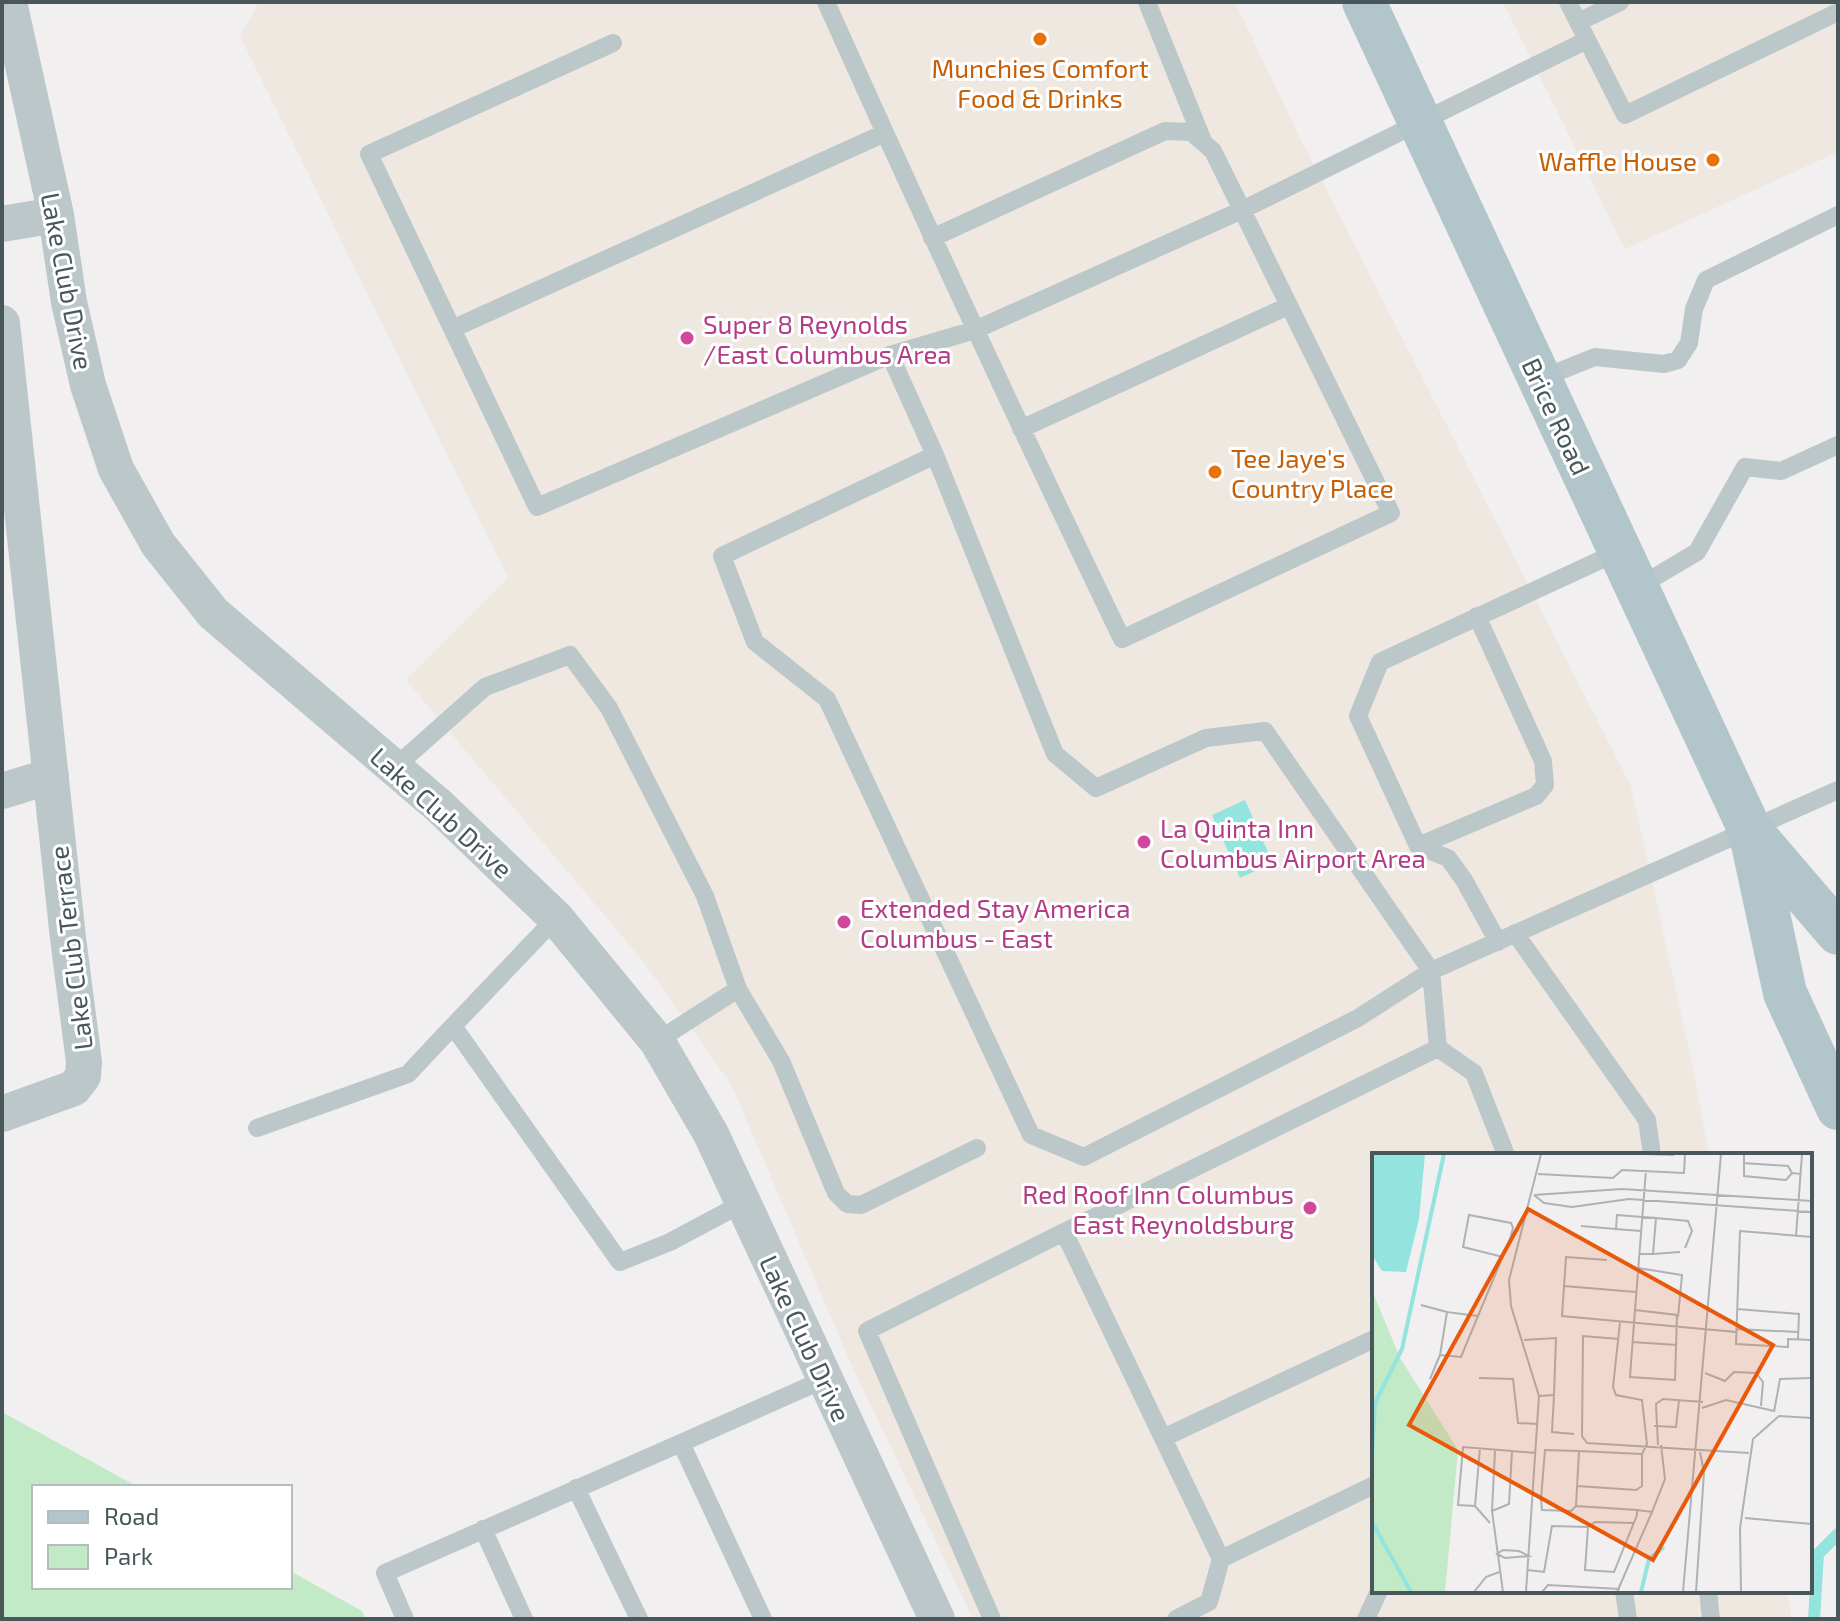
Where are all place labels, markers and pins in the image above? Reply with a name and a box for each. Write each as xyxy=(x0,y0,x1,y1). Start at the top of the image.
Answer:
marker: Munchies Comfort Food & Drinks xyxy=(1031,30,1049,48)
place label: Munchies Comfort Food & Drinks xyxy=(931,52,1149,113)
place label: Waffle House xyxy=(1539,145,1697,176)
marker: Waffle House xyxy=(1704,151,1722,169)
place label: Super 8 Reynolds /East Columbus Area xyxy=(703,308,952,369)
marker: Super 8 Reynolds /East Columbus Area xyxy=(678,329,696,347)
place label: Tee Jaye's Country Place xyxy=(1231,442,1394,503)
marker: Tee Jaye's Country Place xyxy=(1206,463,1224,481)
place label: La Quinta Inn Columbus Airport Area xyxy=(1160,812,1426,873)
marker: La Quinta Inn Columbus Airport Area xyxy=(1135,833,1153,851)
place label: Extended Stay America Columbus - East xyxy=(860,892,1131,953)
marker: Extended Stay America Columbus - East xyxy=(835,913,853,931)
place label: Red Roof Inn Columbus East Reynoldsburg xyxy=(1022,1178,1294,1239)
marker: Red Roof Inn Columbus East Reynoldsburg xyxy=(1301,1199,1319,1217)

